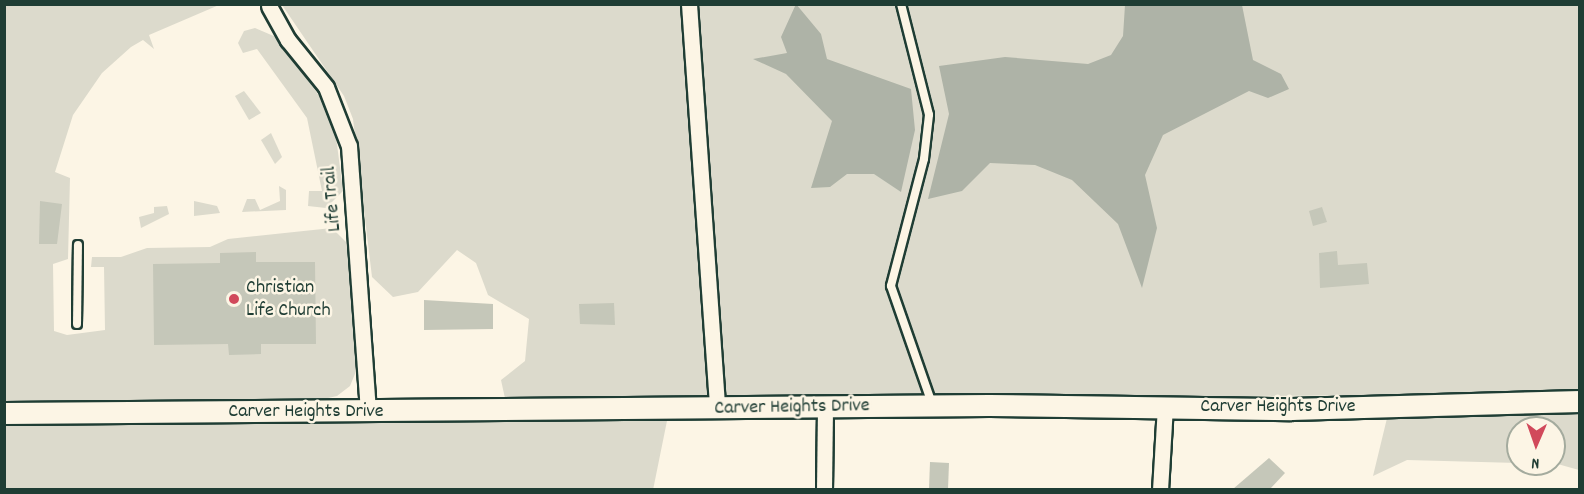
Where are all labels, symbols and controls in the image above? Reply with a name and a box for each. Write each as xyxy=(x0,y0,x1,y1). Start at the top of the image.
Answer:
street label: Life Trail xyxy=(318,165,348,233)
place label: Christian Life Church xyxy=(246,276,331,323)
marker: Christian Life Church xyxy=(227,292,241,306)
street label: Carver Heights Drive xyxy=(714,395,870,421)
street label: Carver Heights Drive xyxy=(1200,395,1356,419)
street label: Carver Heights Drive xyxy=(228,400,384,424)
north arrow xyxy=(1506,416,1566,476)
text: N xyxy=(1531,451,1540,474)

